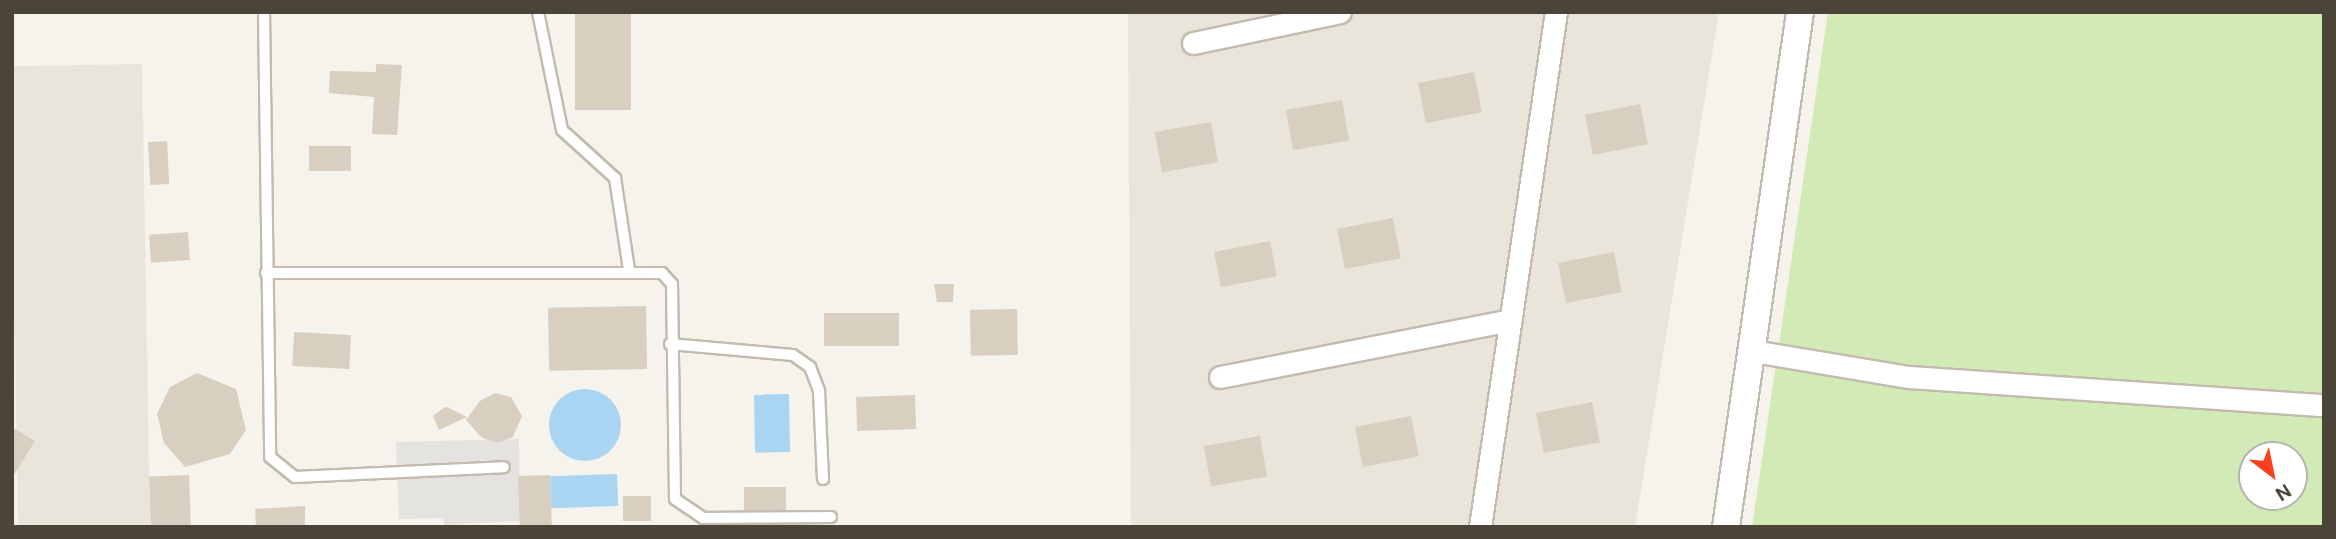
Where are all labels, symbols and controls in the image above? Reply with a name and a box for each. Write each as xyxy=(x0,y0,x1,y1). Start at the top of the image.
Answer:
north arrow xyxy=(2238,441,2308,511)
text: N xyxy=(2271,478,2296,507)

